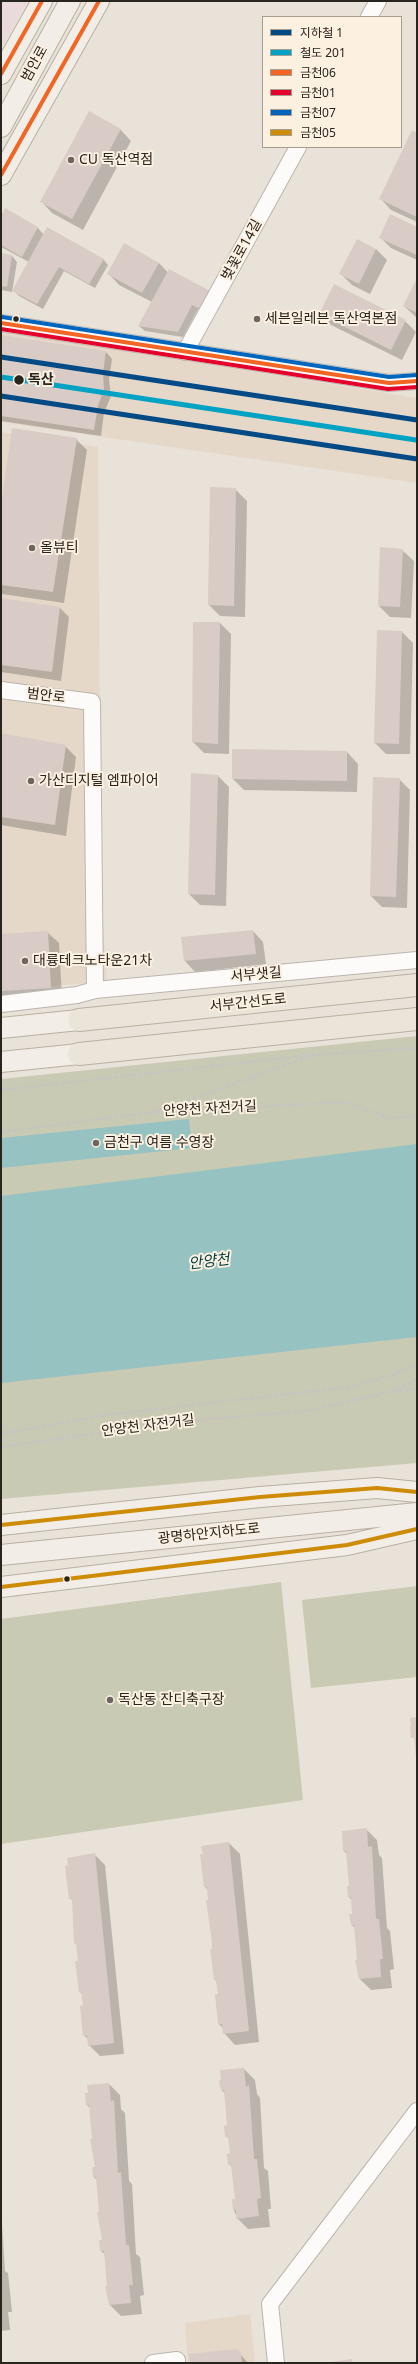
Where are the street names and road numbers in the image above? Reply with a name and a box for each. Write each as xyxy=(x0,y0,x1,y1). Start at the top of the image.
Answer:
street label: 범안로 xyxy=(18,43,52,85)
street label: 벚꽃로14길 xyxy=(218,216,266,284)
street label: 범안로 xyxy=(26,685,66,707)
street label: 서부샛길 xyxy=(230,964,282,986)
street label: 서부간선도로 xyxy=(209,991,287,1015)
street label: 안양천 자전거길 xyxy=(163,1098,257,1120)
street label: 안양천 자전거길 xyxy=(100,1412,196,1440)
street label: 광명하안지하도로 xyxy=(157,1520,261,1548)

